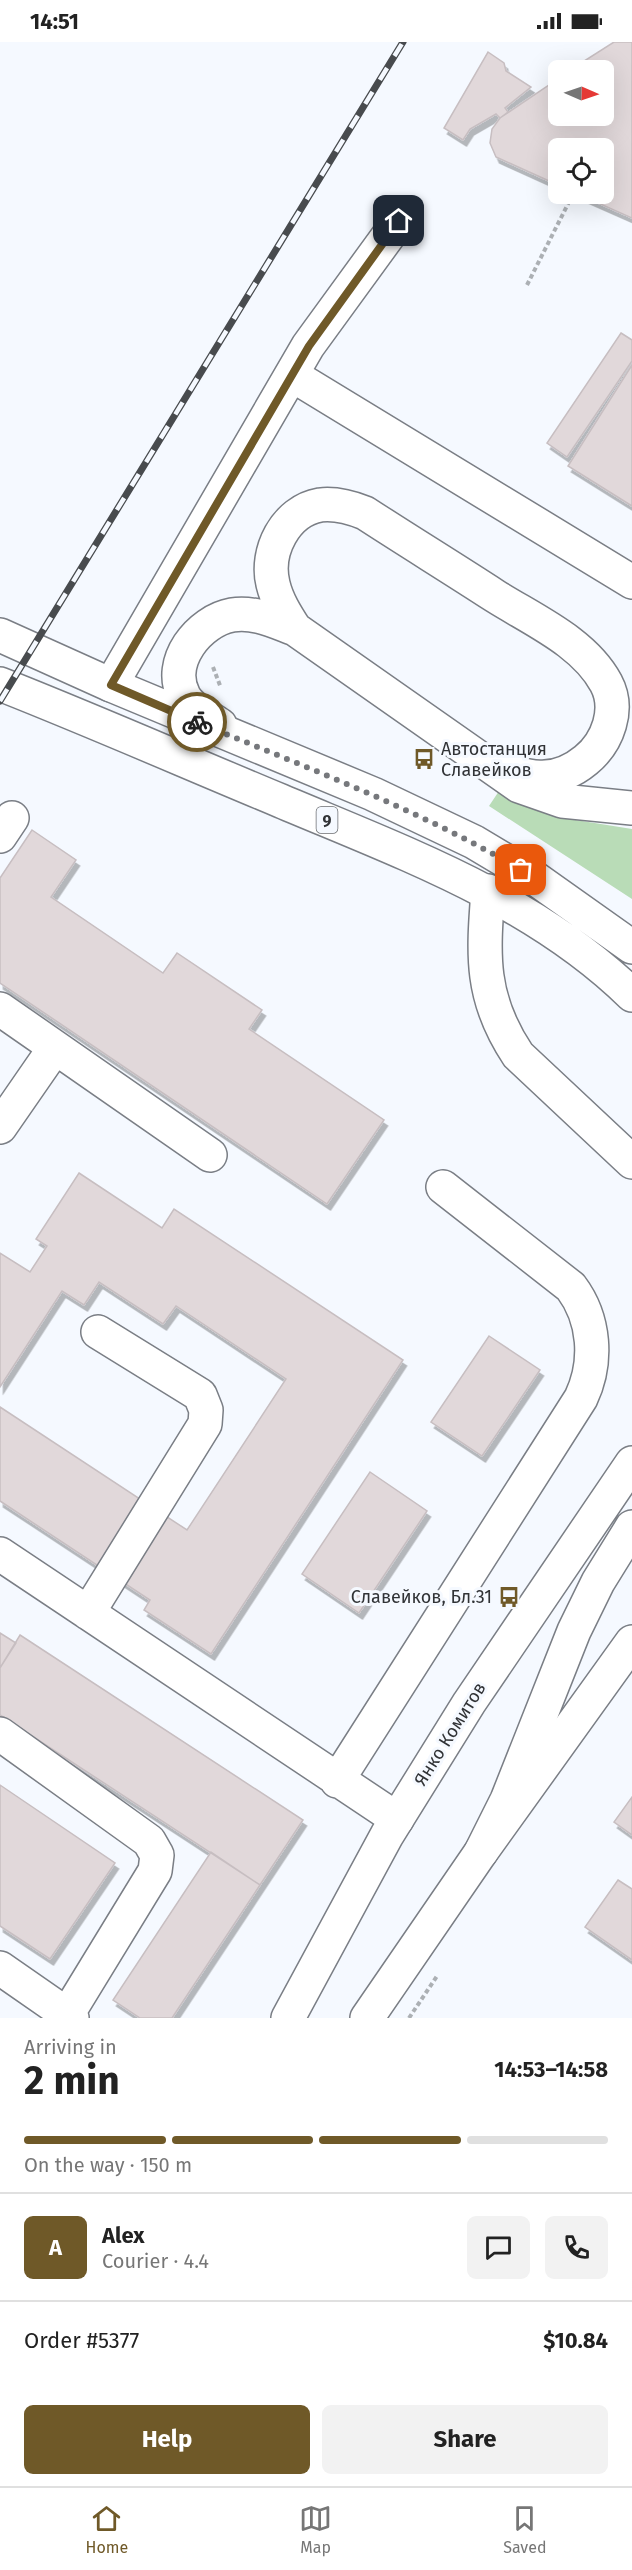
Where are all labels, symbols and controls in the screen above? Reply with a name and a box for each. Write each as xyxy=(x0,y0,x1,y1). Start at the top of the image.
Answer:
text: 14:51 xyxy=(30,8,79,35)
north arrow xyxy=(548,60,614,126)
map controls xyxy=(548,60,614,204)
button: locate xyxy=(548,138,614,204)
pin xyxy=(373,195,424,246)
icon: home xyxy=(382,204,415,237)
courier xyxy=(167,692,227,752)
icon: bike xyxy=(181,706,214,739)
place label: Автостанция Славейков xyxy=(441,738,547,781)
bus stop icon: Автостанция Славейков xyxy=(412,747,436,771)
road number: 9 xyxy=(316,807,338,833)
pin xyxy=(495,844,546,895)
icon: bag xyxy=(504,853,537,886)
bus stop icon: Славейков, Бл.31 xyxy=(497,1585,521,1609)
place label: Славейков, Бл.31 xyxy=(351,1586,492,1608)
street label: Янко Комитов xyxy=(409,1678,491,1790)
text: Arriving in xyxy=(24,2035,117,2059)
text: 14:53–14:58 xyxy=(494,2056,608,2083)
text: 2 min xyxy=(24,2058,120,2104)
text: On the way · 150 m xyxy=(24,2153,192,2177)
button: chat xyxy=(467,2216,530,2279)
button: phone xyxy=(545,2216,608,2279)
text: Alex xyxy=(102,2222,145,2249)
text: A xyxy=(49,2234,62,2261)
text: Courier · 4.4 xyxy=(102,2249,209,2273)
text: Order #5377 xyxy=(24,2327,139,2354)
text: $10.84 xyxy=(543,2327,608,2354)
button: Help xyxy=(24,2405,310,2474)
button: Share xyxy=(322,2405,608,2474)
tab: Home xyxy=(86,2502,128,2557)
tab: Map xyxy=(299,2502,332,2557)
tab: Saved xyxy=(503,2502,546,2557)

